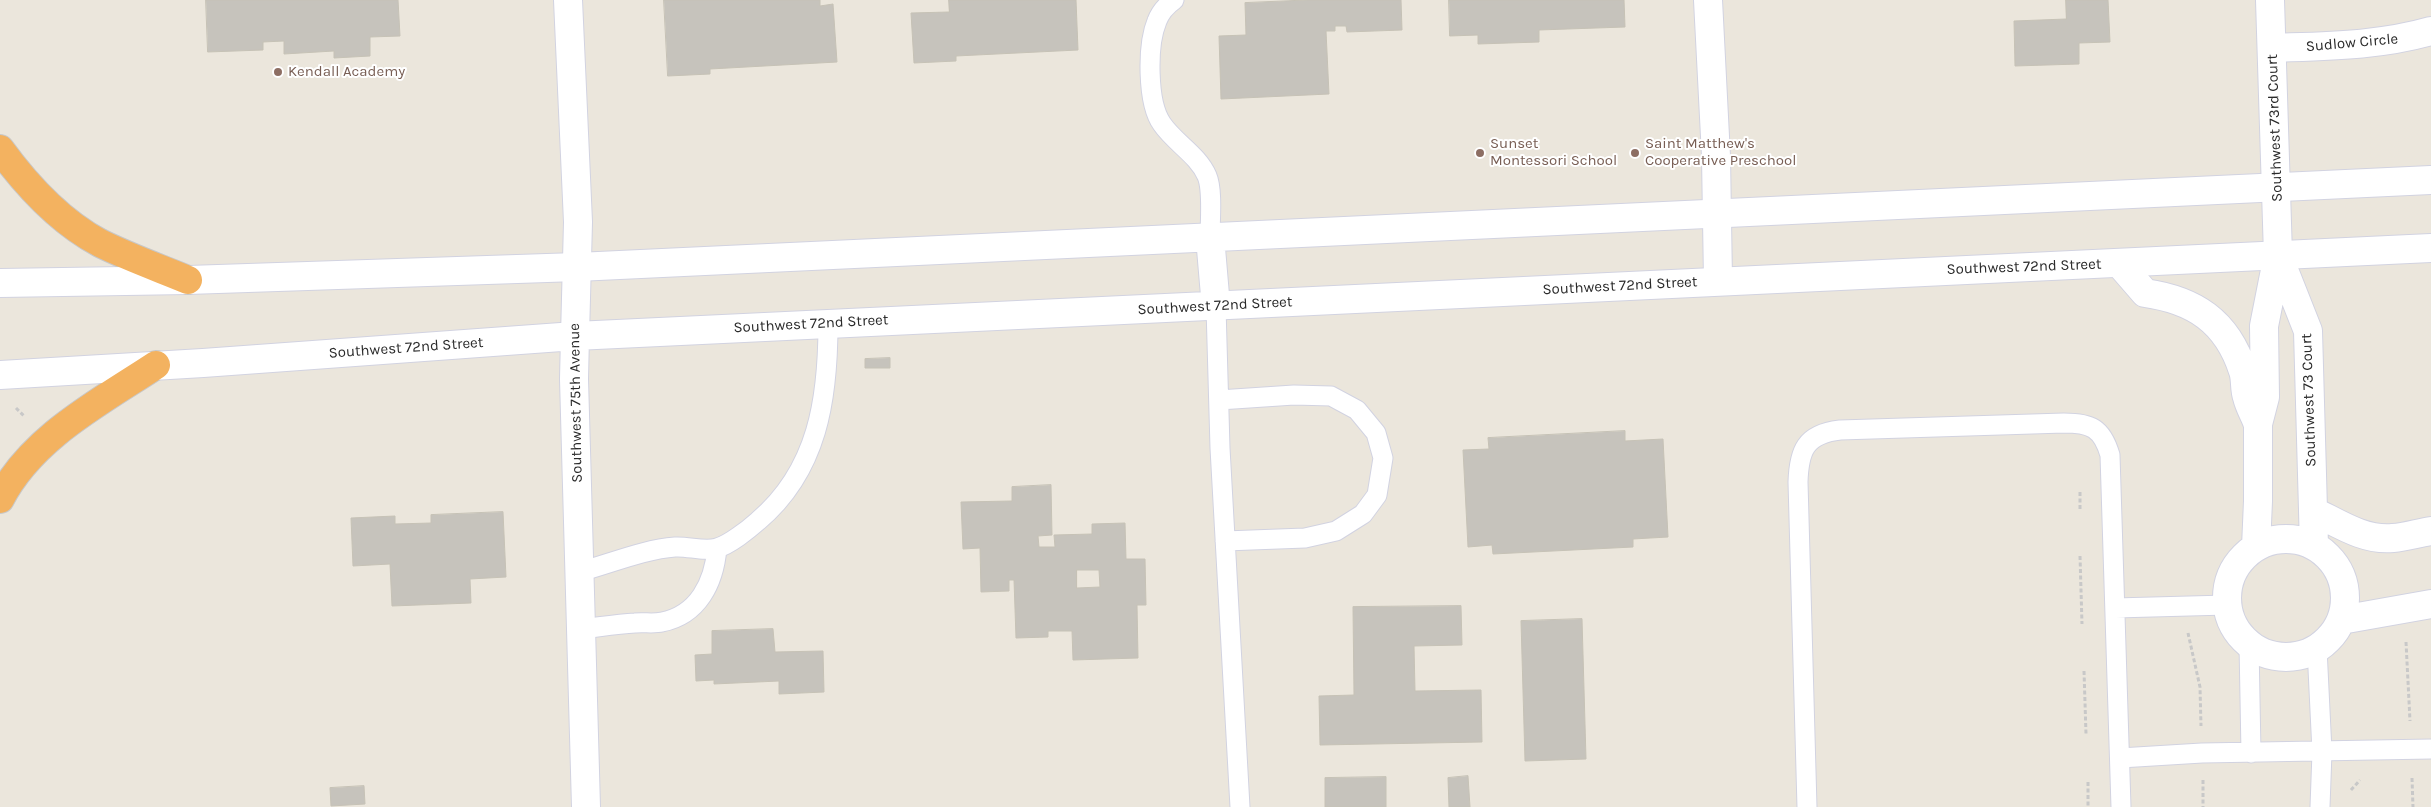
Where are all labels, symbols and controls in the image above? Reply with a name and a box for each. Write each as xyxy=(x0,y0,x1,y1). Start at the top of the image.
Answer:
street label: Sudlow Circle xyxy=(2305,30,2399,56)
street label: Southwest 73rd Court xyxy=(2263,54,2287,202)
place label: Kendall Academy xyxy=(288,63,405,81)
marker: Kendall Academy xyxy=(272,66,284,78)
place label: Sunset Montessori School xyxy=(1490,135,1617,170)
place label: Saint Matthew's Cooperative Preschool xyxy=(1645,135,1796,170)
marker: Sunset Montessori School xyxy=(1474,147,1486,159)
marker: Saint Matthew's Cooperative Preschool xyxy=(1629,147,1641,159)
street label: Southwest 72nd Street xyxy=(1946,255,2102,279)
street label: Southwest 72nd Street xyxy=(1542,273,1698,299)
street label: Southwest 72nd Street xyxy=(1137,293,1293,319)
street label: Southwest 72nd Street xyxy=(733,311,889,337)
street label: Southwest 75th Avenue xyxy=(566,323,586,483)
street label: Southwest 73 Court xyxy=(2298,333,2320,467)
street label: Southwest 72nd Street xyxy=(328,334,484,362)

